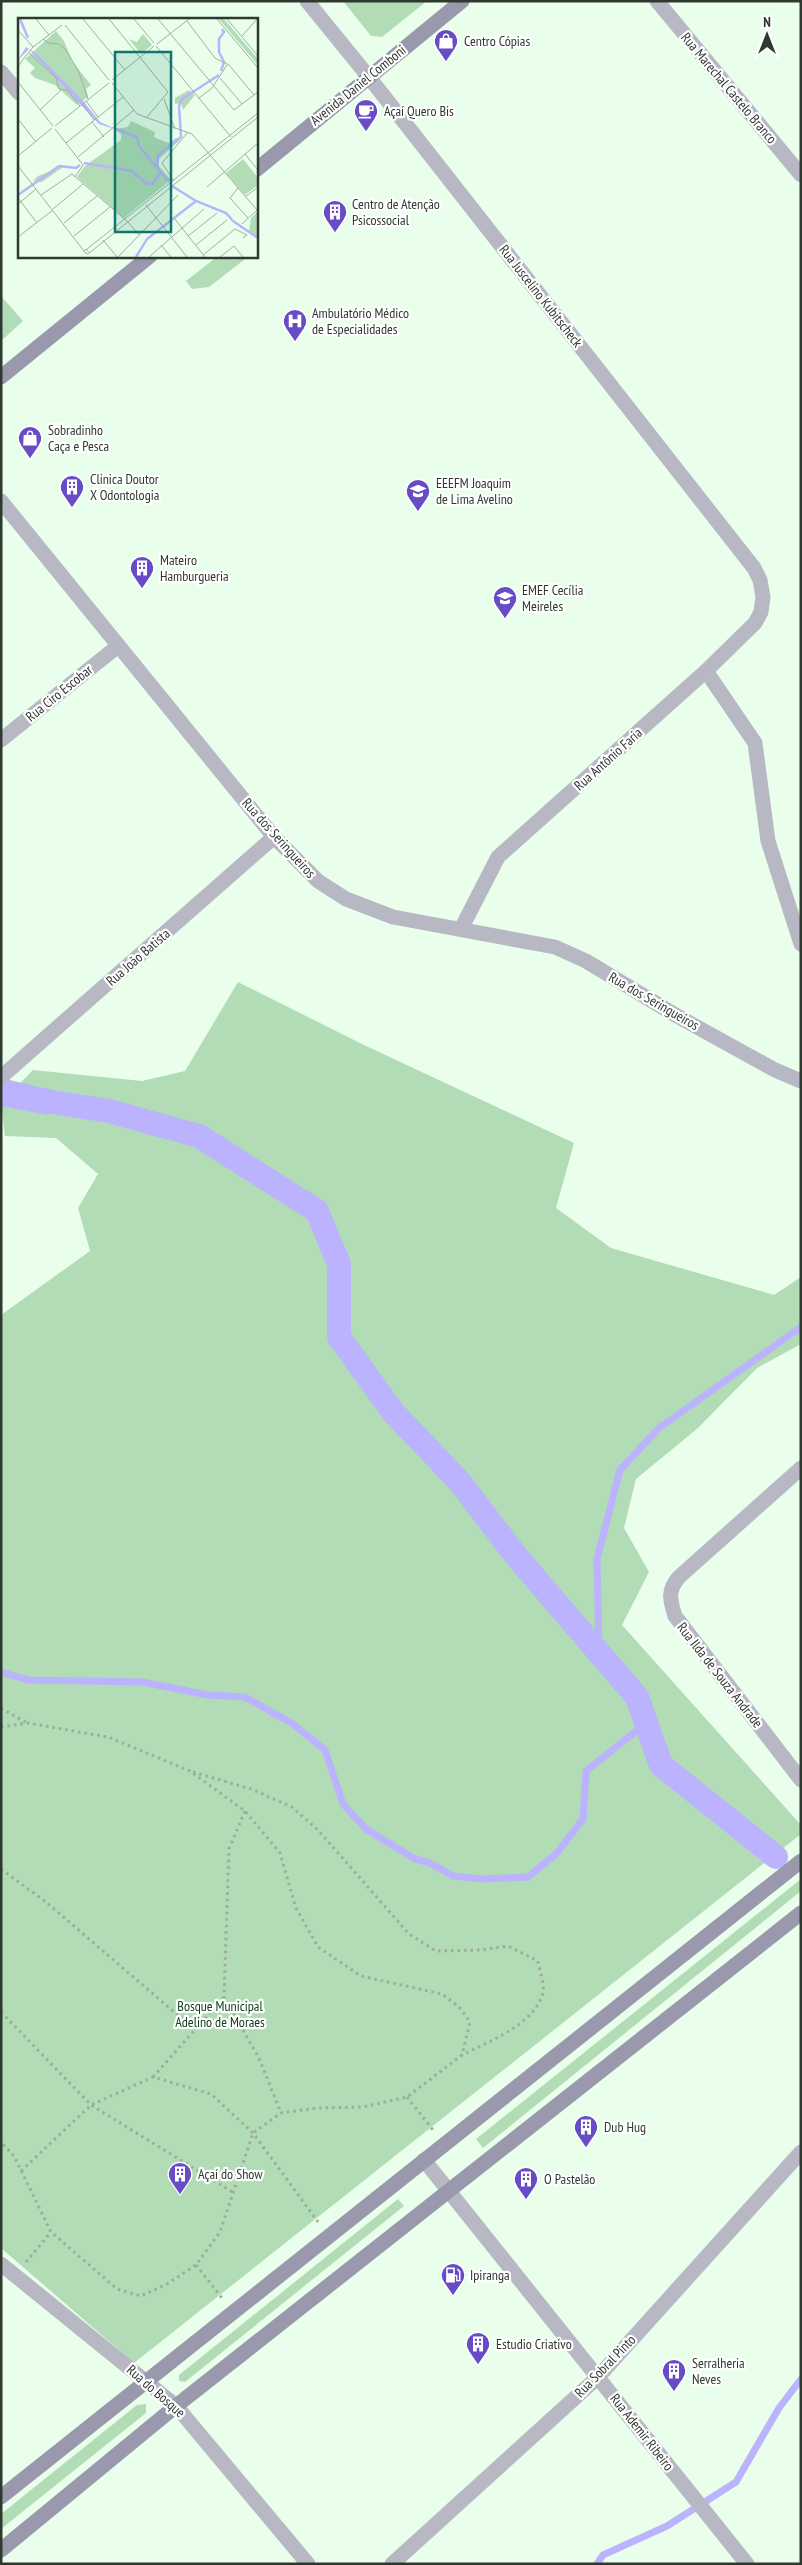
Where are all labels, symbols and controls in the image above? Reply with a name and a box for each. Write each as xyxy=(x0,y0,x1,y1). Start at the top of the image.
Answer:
north arrow xyxy=(742,10,792,60)
text: N xyxy=(763,13,771,31)
inset map xyxy=(18,18,258,258)
shop icon: Centro Cópias xyxy=(433,28,459,62)
street label: Rua Marechal Castelo Branco xyxy=(677,29,781,147)
place label: Centro Cópias xyxy=(464,32,530,50)
street label: Avenida Daniel Comboni xyxy=(307,41,409,129)
cafe icon: Açaí Quero Bis xyxy=(353,98,379,132)
place label: Açaí Quero Bis xyxy=(384,102,454,120)
place label: Centro de Atenção Psicossocial xyxy=(352,195,440,229)
building icon: Centro de Atenção Psicossocial xyxy=(322,199,348,233)
street label: Rua Juscelino Kubitscheck xyxy=(495,241,587,351)
place label: Ambulatório Médico de Especialidades xyxy=(312,304,409,338)
hospital icon: Ambulatório Médico de Especialidades xyxy=(282,308,308,342)
place label: Sobradinho Caça e Pesca xyxy=(48,421,109,455)
shop icon: Sobradinho Caça e Pesca xyxy=(17,425,43,459)
place label: Clinica Doutor X Odontologia xyxy=(90,470,159,504)
building icon: Clinica Doutor X Odontologia xyxy=(59,474,85,508)
place label: EEEFM Joaquim de Lima Avelino xyxy=(436,474,513,508)
school or university icon: EEEFM Joaquim de Lima Avelino xyxy=(405,478,431,512)
place label: Mateiro Hamburgueria xyxy=(160,551,229,585)
building icon: Mateiro Hamburgueria xyxy=(129,555,155,589)
place label: EMEF Cecília Meireles xyxy=(522,581,583,615)
school or university icon: EMEF Cecília Meireles xyxy=(492,585,518,619)
street label: Rua Ciro Escobar xyxy=(22,661,96,725)
street label: Rua Antônio Faria xyxy=(570,724,646,794)
street label: Rua dos Seringueiros xyxy=(238,794,320,882)
street label: Rua João Batista xyxy=(102,924,174,990)
street label: Rua dos Seringueiros xyxy=(606,968,703,1034)
street label: Rua Ilda de Souza Andrade xyxy=(673,1619,767,1731)
park label: Bosque Municipal Adelino de Moraes xyxy=(175,1997,265,2031)
building icon: Dub Hug xyxy=(573,2114,599,2148)
place label: Dub Hug xyxy=(604,2118,646,2136)
building icon: Açaí do Show xyxy=(167,2161,193,2195)
place label: Açaí do Show xyxy=(198,2165,263,2183)
building icon: O Pastelão xyxy=(513,2166,539,2200)
place label: O Pastelão xyxy=(544,2170,595,2188)
fuel station icon: Ipiranga xyxy=(440,2262,466,2296)
place label: Ipiranga xyxy=(470,2266,510,2284)
building icon: Estudio Criativo xyxy=(465,2331,491,2365)
street label: Rua Sobral Pinto xyxy=(571,2331,639,2401)
place label: Estudio Criativo xyxy=(496,2335,572,2353)
place label: Serralheria Neves xyxy=(692,2354,745,2388)
building icon: Serralheria Neves xyxy=(661,2358,687,2392)
street label: Rua do Bosque xyxy=(123,2361,189,2421)
street label: Rua Ademir Ribeiro xyxy=(606,2390,678,2474)

